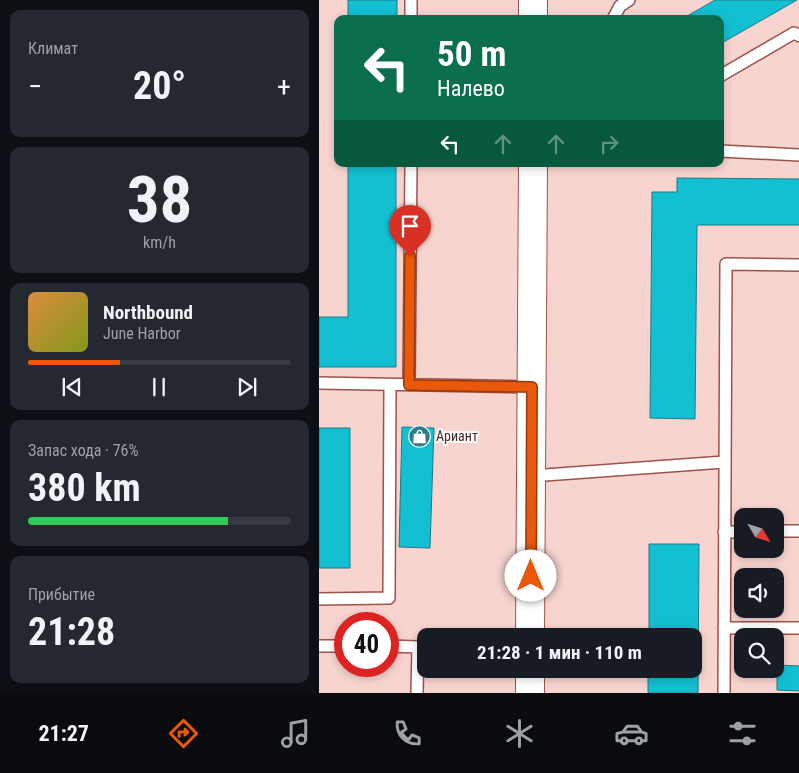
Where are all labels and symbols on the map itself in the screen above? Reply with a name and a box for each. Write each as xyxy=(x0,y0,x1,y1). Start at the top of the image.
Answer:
pin xyxy=(389,205,431,256)
shop icon: Ариант xyxy=(408,424,432,448)
place label: Ариант xyxy=(436,428,478,444)
north arrow xyxy=(734,508,784,558)
position arrow xyxy=(504,549,556,601)
speed limit sign: 40 xyxy=(334,612,399,677)

